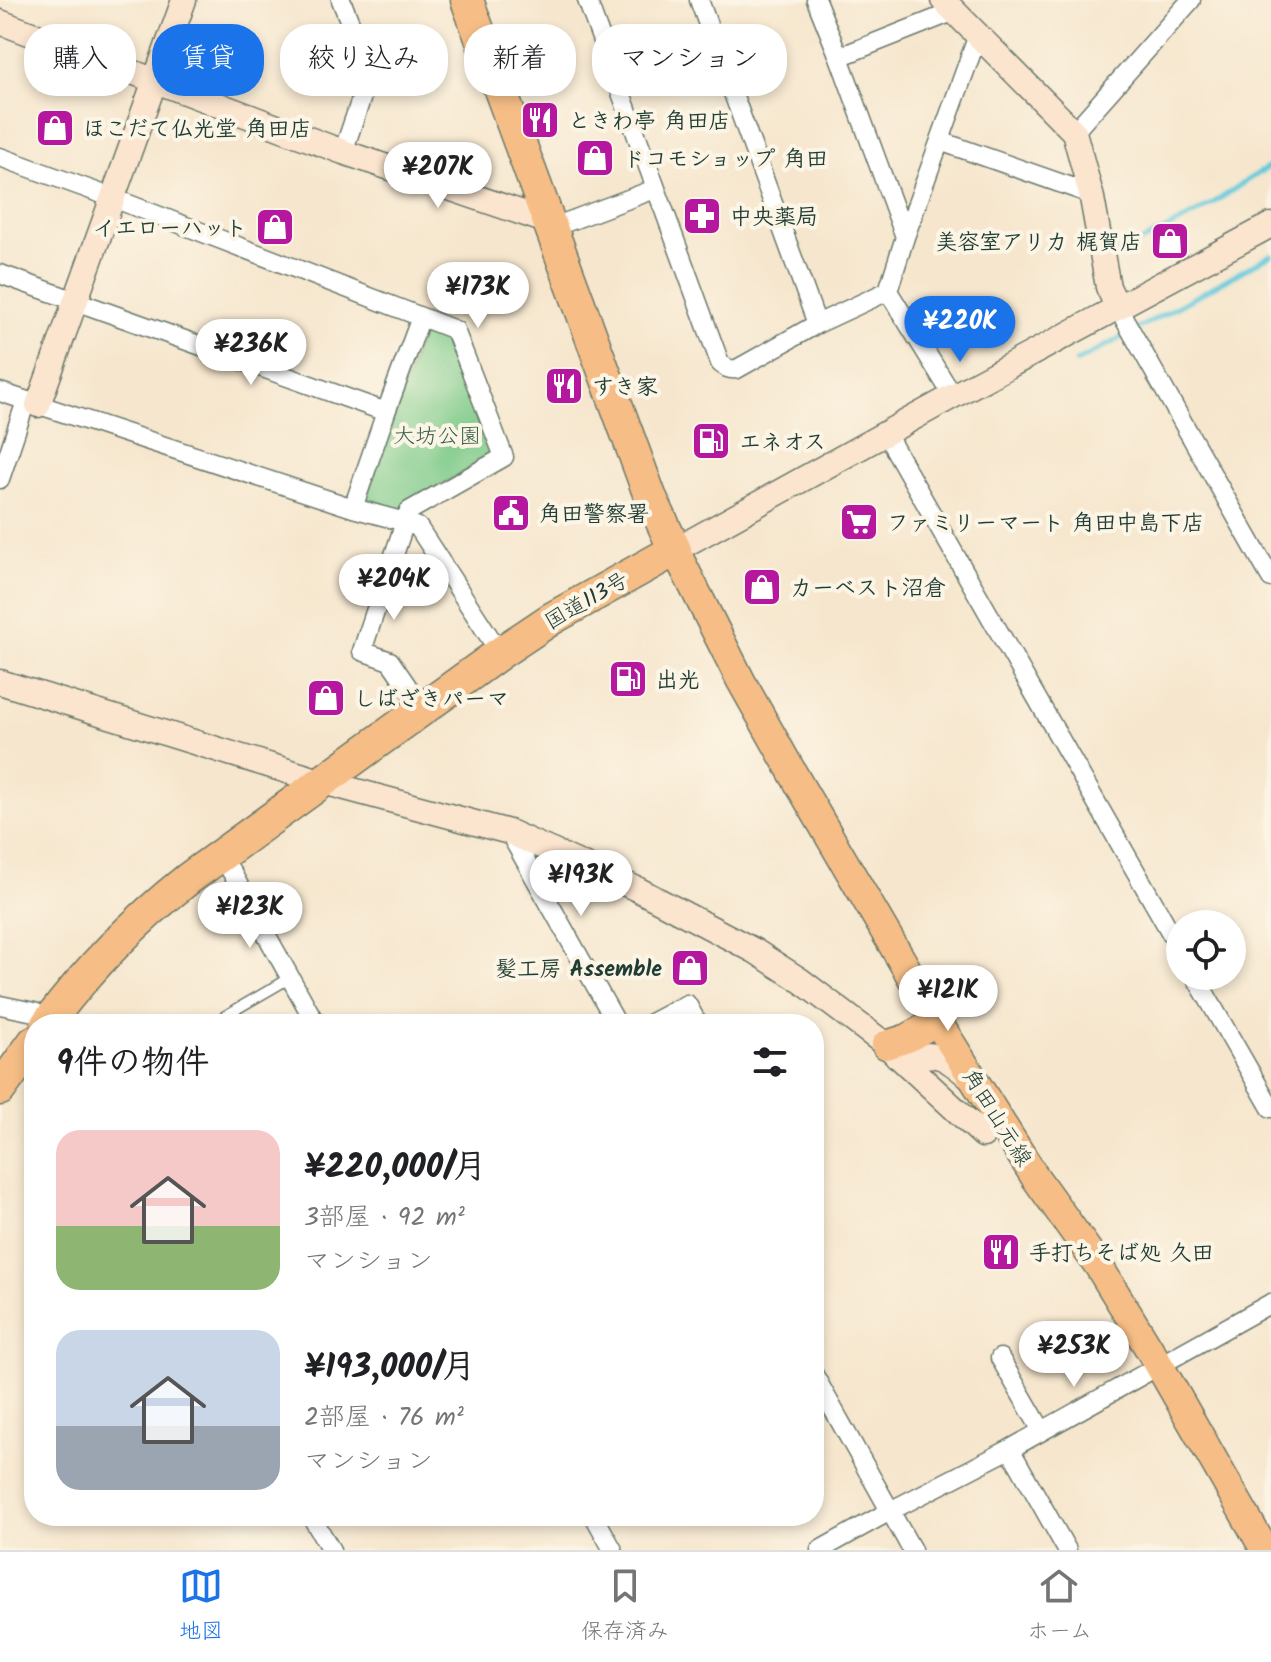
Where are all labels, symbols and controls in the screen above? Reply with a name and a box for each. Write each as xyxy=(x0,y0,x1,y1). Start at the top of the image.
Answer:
chip: 購入 xyxy=(24,24,136,96)
chip: 賃貸 xyxy=(152,24,264,96)
chip: 絞り込み xyxy=(280,24,448,96)
chip: 新着 xyxy=(464,24,576,96)
chip: マンション xyxy=(592,24,787,96)
restaurant icon: ときわ亭 角田店 xyxy=(519,99,561,141)
place label: ときわ亭 角田店 xyxy=(568,105,730,140)
shop icon: ほこだて仏光堂 角田店 xyxy=(34,107,76,149)
place label: ほこだて仏光堂 角田店 xyxy=(83,113,311,148)
shop icon: ドコモショップ 角田 xyxy=(574,137,616,179)
pin: ¥207K xyxy=(382,142,494,210)
place label: ドコモショップ 角田 xyxy=(623,143,828,178)
text: ¥207K xyxy=(402,147,474,189)
pharmacy icon: 中央薬局 xyxy=(681,195,723,237)
place label: 中央薬局 xyxy=(730,201,818,236)
shop icon: イエローハット xyxy=(254,206,296,248)
place label: イエローハット xyxy=(93,212,247,247)
shop icon: 美容室アリカ 梶賀店 xyxy=(1149,220,1191,262)
place label: 美容室アリカ 梶賀店 xyxy=(936,226,1142,261)
pin: ¥173K xyxy=(422,262,534,330)
text: ¥173K xyxy=(445,267,511,309)
pin: ¥220K xyxy=(904,296,1016,364)
text: ¥220K xyxy=(922,301,998,343)
pin: ¥236K xyxy=(195,319,307,387)
text: ¥236K xyxy=(213,324,289,366)
restaurant icon: すき家 xyxy=(543,365,585,407)
place label: すき家 xyxy=(592,371,658,406)
park label: 大坊公園 xyxy=(393,420,481,455)
fuel station icon: エネオス xyxy=(690,420,732,462)
place label: エネオス xyxy=(739,426,826,461)
public building icon: 角田警察署 xyxy=(490,492,532,534)
place label: 角田警察署 xyxy=(539,498,649,533)
supermarket icon: ファミリーマート 角田中島下店 xyxy=(838,501,880,543)
place label: ファミリーマート 角田中島下店 xyxy=(887,507,1204,542)
pin: ¥204K xyxy=(338,554,450,622)
text: ¥204K xyxy=(357,559,431,601)
street label: 国道113号 xyxy=(538,564,636,640)
shop icon: カーベスト沼倉 xyxy=(741,566,783,608)
place label: カーベスト沼倉 xyxy=(790,572,946,607)
fuel station icon: 出光 xyxy=(607,658,649,700)
place label: 出光 xyxy=(656,664,700,699)
shop icon: しばざきパーマ xyxy=(305,677,347,719)
place label: しばざきパーマ xyxy=(354,683,509,718)
pin: ¥193K xyxy=(525,850,637,918)
text: ¥193K xyxy=(548,855,614,897)
pin: ¥123K xyxy=(194,882,306,950)
text: ¥123K xyxy=(216,887,284,929)
map controls xyxy=(1166,910,1246,990)
button: locate xyxy=(1166,910,1246,990)
shop icon: 髪工房 Assemble xyxy=(669,947,711,989)
place label: 髪工房 Assemble xyxy=(495,953,662,988)
pin: ¥121K xyxy=(892,965,1004,1033)
text: ¥121K xyxy=(917,970,979,1012)
text: 9件の物件 xyxy=(56,1037,209,1091)
icon: filters xyxy=(748,1040,792,1084)
street label: 角田山元線 xyxy=(952,1062,1040,1174)
text: ¥220,000/月 xyxy=(304,1141,487,1195)
icon: home xyxy=(120,1162,216,1258)
text: 3部屋 · 92 m² xyxy=(304,1197,465,1239)
restaurant icon: 手打ちそば処 久田 xyxy=(980,1231,1022,1273)
place label: 手打ちそば処 久田 xyxy=(1029,1237,1213,1272)
text: マンション xyxy=(304,1241,433,1283)
pin: ¥253K xyxy=(1018,1321,1130,1389)
text: ¥253K xyxy=(1037,1326,1111,1368)
text: ¥193,000/月 xyxy=(304,1341,476,1395)
icon: home xyxy=(120,1362,216,1458)
text: 2部屋 · 76 m² xyxy=(304,1397,464,1439)
text: マンション xyxy=(304,1441,433,1483)
tab: 地図 xyxy=(179,1564,223,1650)
tab: 保存済み xyxy=(581,1564,669,1650)
tab: ホーム xyxy=(1027,1564,1092,1650)

